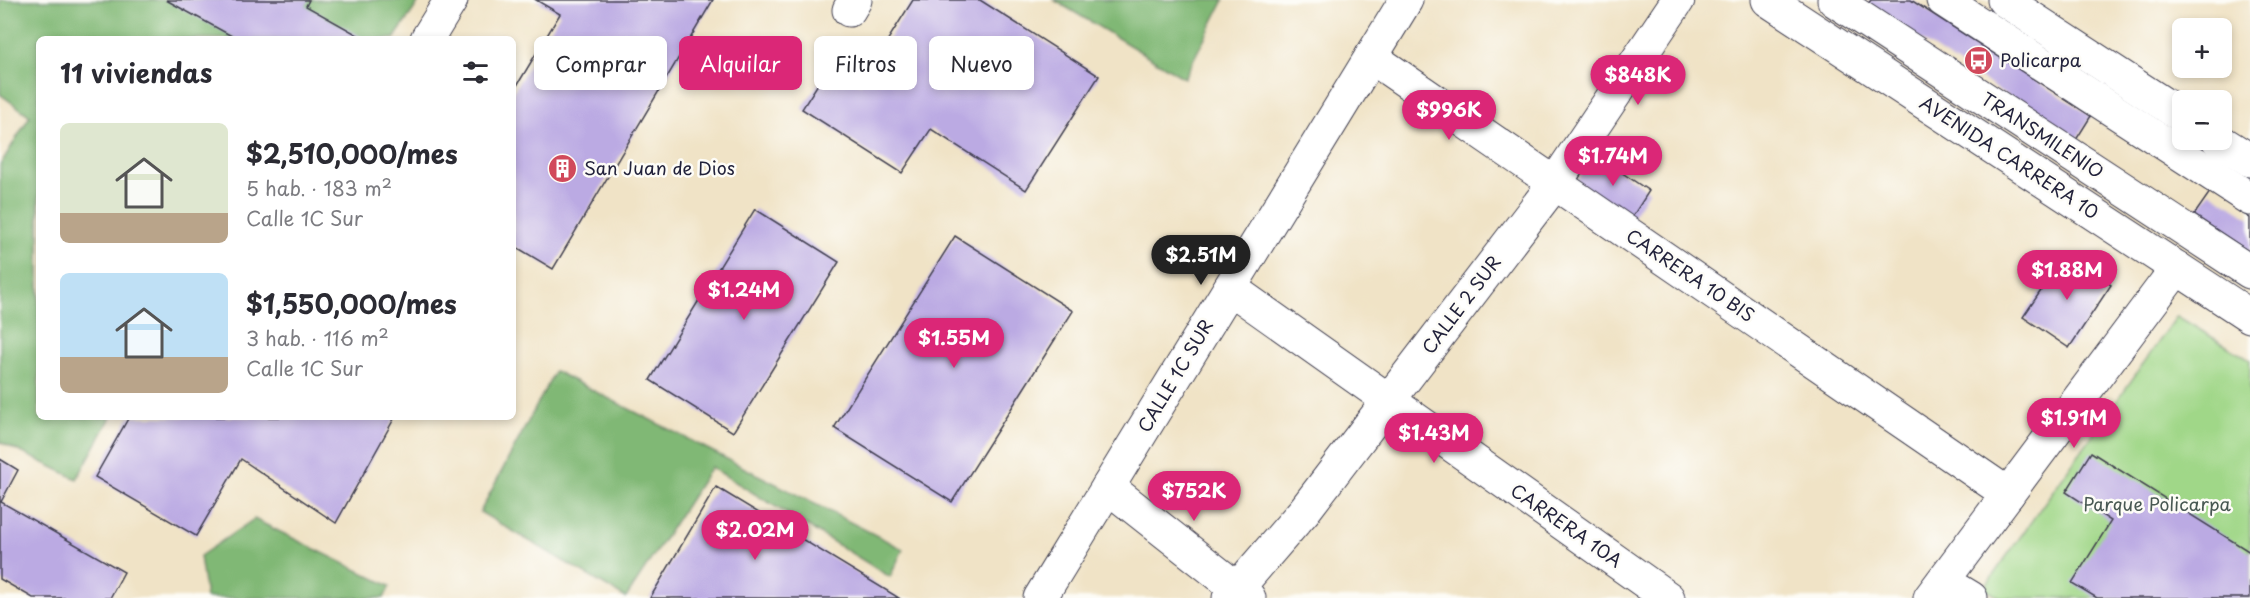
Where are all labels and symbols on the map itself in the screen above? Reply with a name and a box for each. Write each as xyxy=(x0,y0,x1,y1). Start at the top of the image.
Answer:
bus stop icon: Policarpa xyxy=(1963,45,1995,77)
place label: Policarpa xyxy=(2000,46,2082,73)
pin: $848K xyxy=(1596,55,1680,106)
street label: TRANSMILENIO xyxy=(1976,85,2109,184)
street label: AVENIDA CARRERA 10 xyxy=(1915,89,2105,225)
pin: $996K xyxy=(1407,90,1491,141)
pin: $1.74M xyxy=(1564,136,1662,187)
building icon: San Juan de Dios xyxy=(547,153,579,185)
place label: San Juan de Dios xyxy=(584,154,735,181)
street label: CARRERA 10 BIS xyxy=(1621,222,1760,328)
pin: $2.51M xyxy=(1152,235,1250,286)
street label: CALLE 2 SUR xyxy=(1415,249,1507,359)
pin: $1.88M xyxy=(2018,250,2116,301)
pin: $1.24M xyxy=(695,270,793,321)
street label: CALLE 1C SUR xyxy=(1130,313,1219,437)
pin: $1.55M xyxy=(905,318,1003,369)
pin: $1.91M xyxy=(2025,398,2123,449)
pin: $1.43M xyxy=(1385,413,1483,464)
pin: $752K xyxy=(1152,471,1236,522)
street label: CARRERA 10A xyxy=(1506,476,1628,573)
park label: Parque Policarpa xyxy=(2083,490,2231,517)
pin: $2.02M xyxy=(706,510,804,561)

